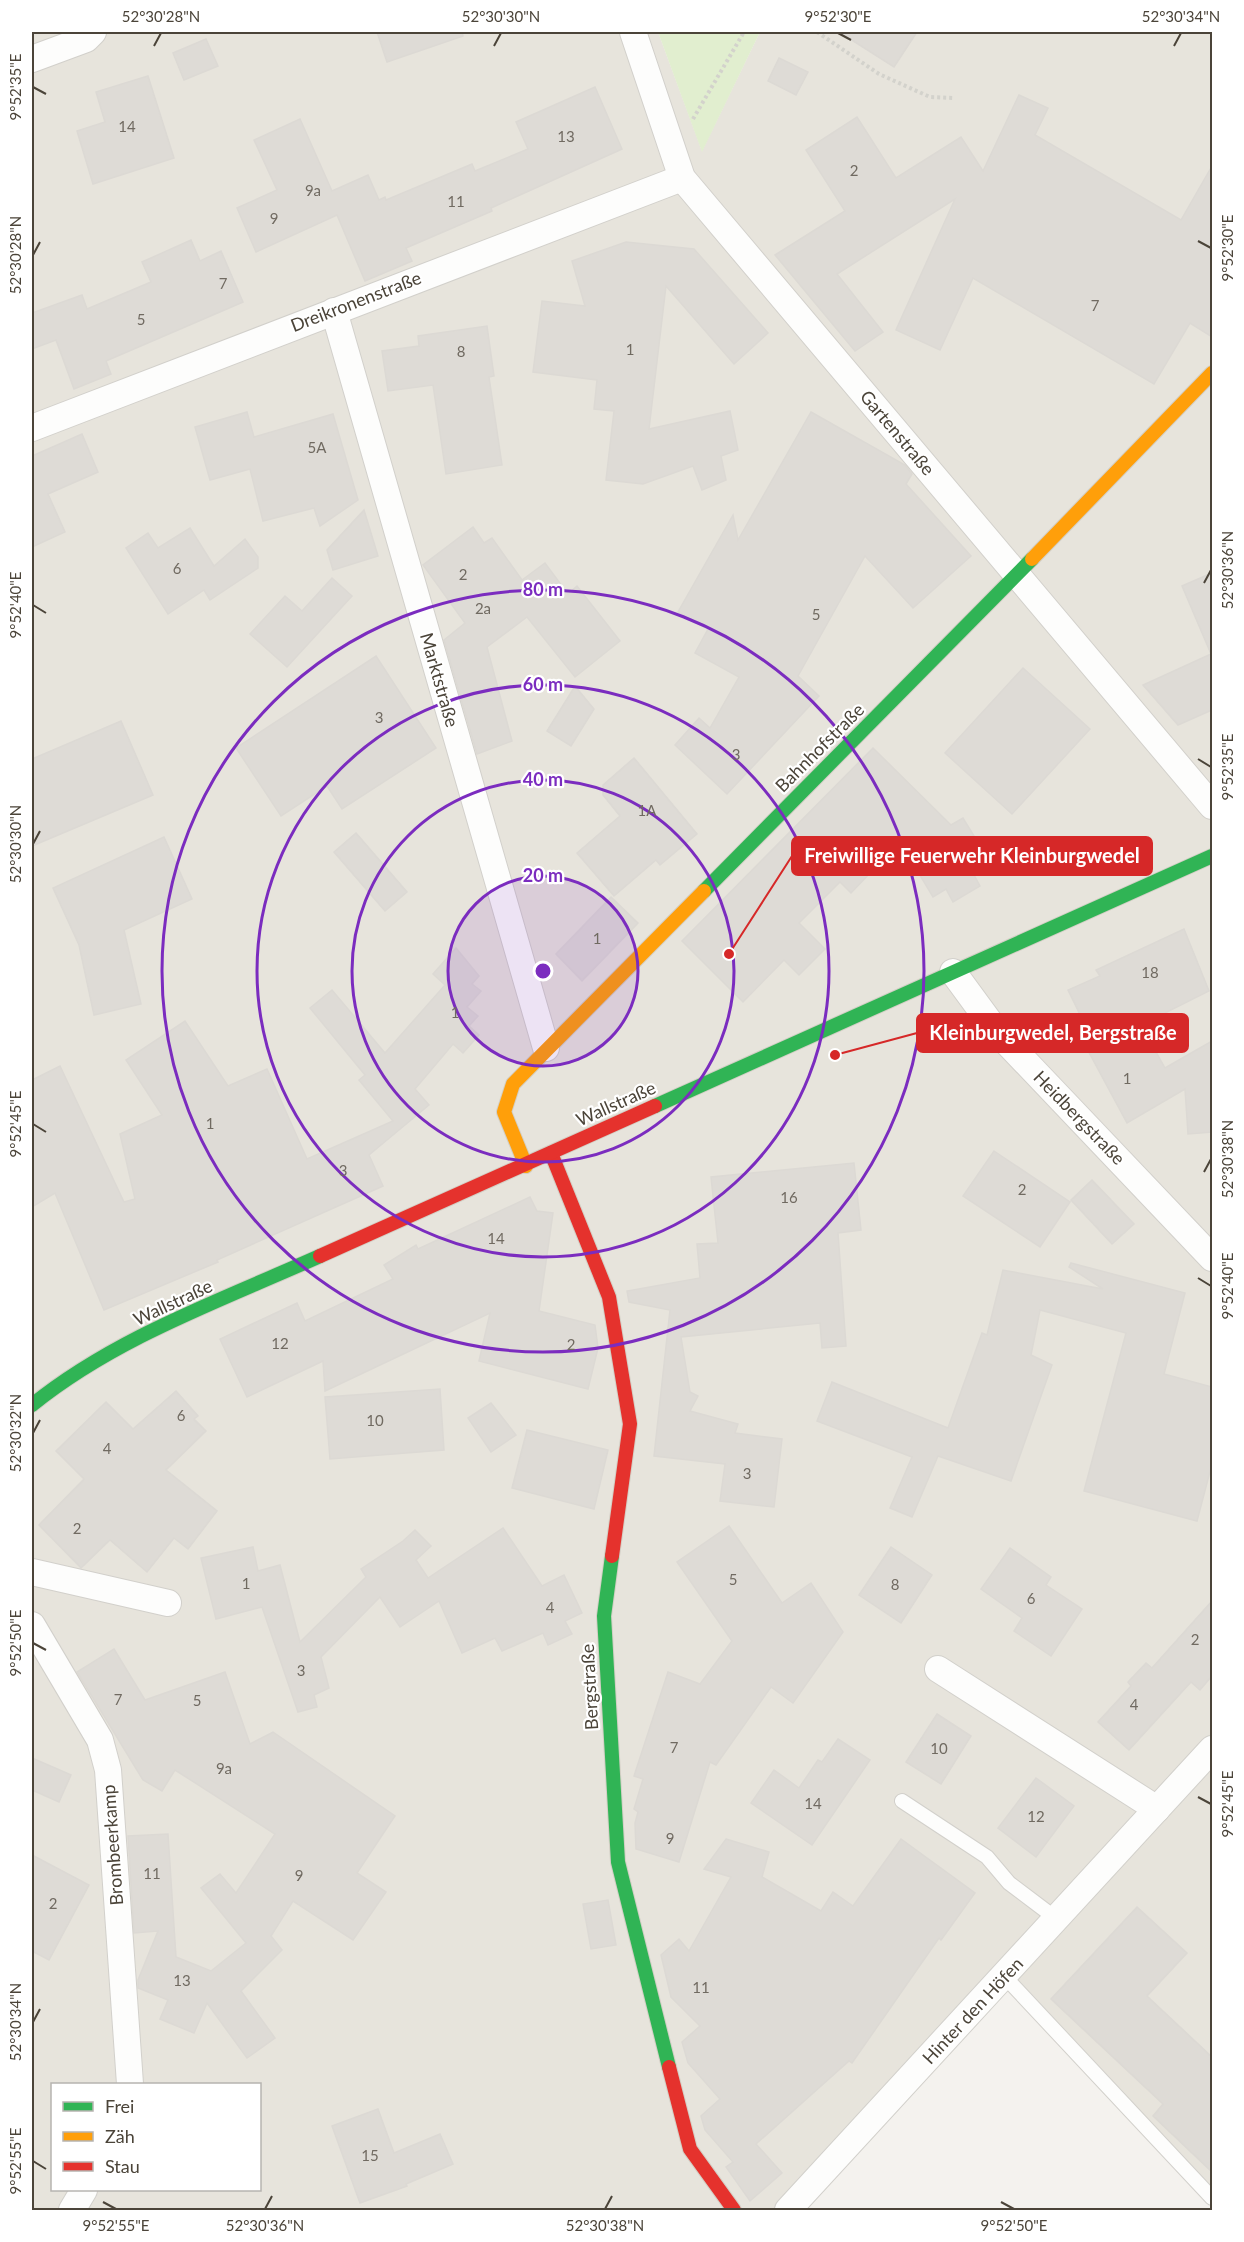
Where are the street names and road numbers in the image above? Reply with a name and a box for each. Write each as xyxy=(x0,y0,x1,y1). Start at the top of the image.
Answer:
street label: Dreikronenstraße xyxy=(287,266,424,336)
street label: Gartenstraße xyxy=(856,385,940,479)
street label: Marktstraße xyxy=(416,630,464,729)
street label: Bahnhofstraße xyxy=(770,698,868,796)
street label: Heidbergstraße xyxy=(1029,1066,1130,1169)
street label: Wallstraße xyxy=(572,1076,659,1130)
street label: Wallstraße xyxy=(130,1274,216,1330)
street label: Bergstraße xyxy=(576,1643,602,1731)
street label: Brombeerkamp xyxy=(97,1784,127,1906)
street label: Hinter den Höfen xyxy=(917,1952,1027,2068)

